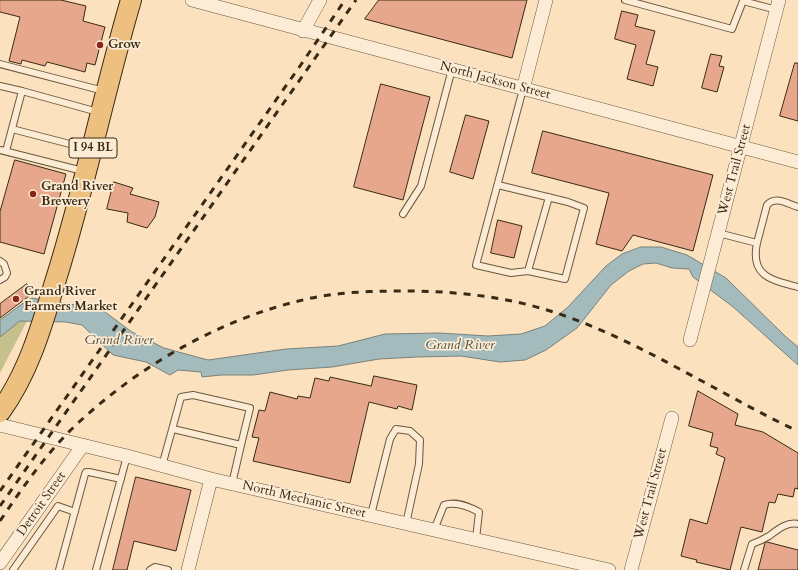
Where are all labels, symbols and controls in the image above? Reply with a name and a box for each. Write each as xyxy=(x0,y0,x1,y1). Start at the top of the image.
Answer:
place label: Grow xyxy=(108,37,141,53)
marker: Grow xyxy=(95,40,105,50)
street label: North Jackson Street xyxy=(438,59,552,103)
street label: West Trail Street xyxy=(715,123,755,217)
road number: I 94 BL xyxy=(69,138,117,158)
place label: Grand River Brewery xyxy=(41,179,113,210)
marker: Grand River Brewery xyxy=(28,189,38,199)
place label: Grand River Farmers Market xyxy=(24,284,117,315)
marker: Grand River Farmers Market xyxy=(11,294,21,304)
water label: Grand River xyxy=(84,333,154,349)
water label: Grand River xyxy=(425,338,495,354)
street label: West Trail Street xyxy=(631,447,671,541)
street label: Detroit Street xyxy=(14,469,70,539)
street label: North Mechanic Street xyxy=(241,478,367,522)

